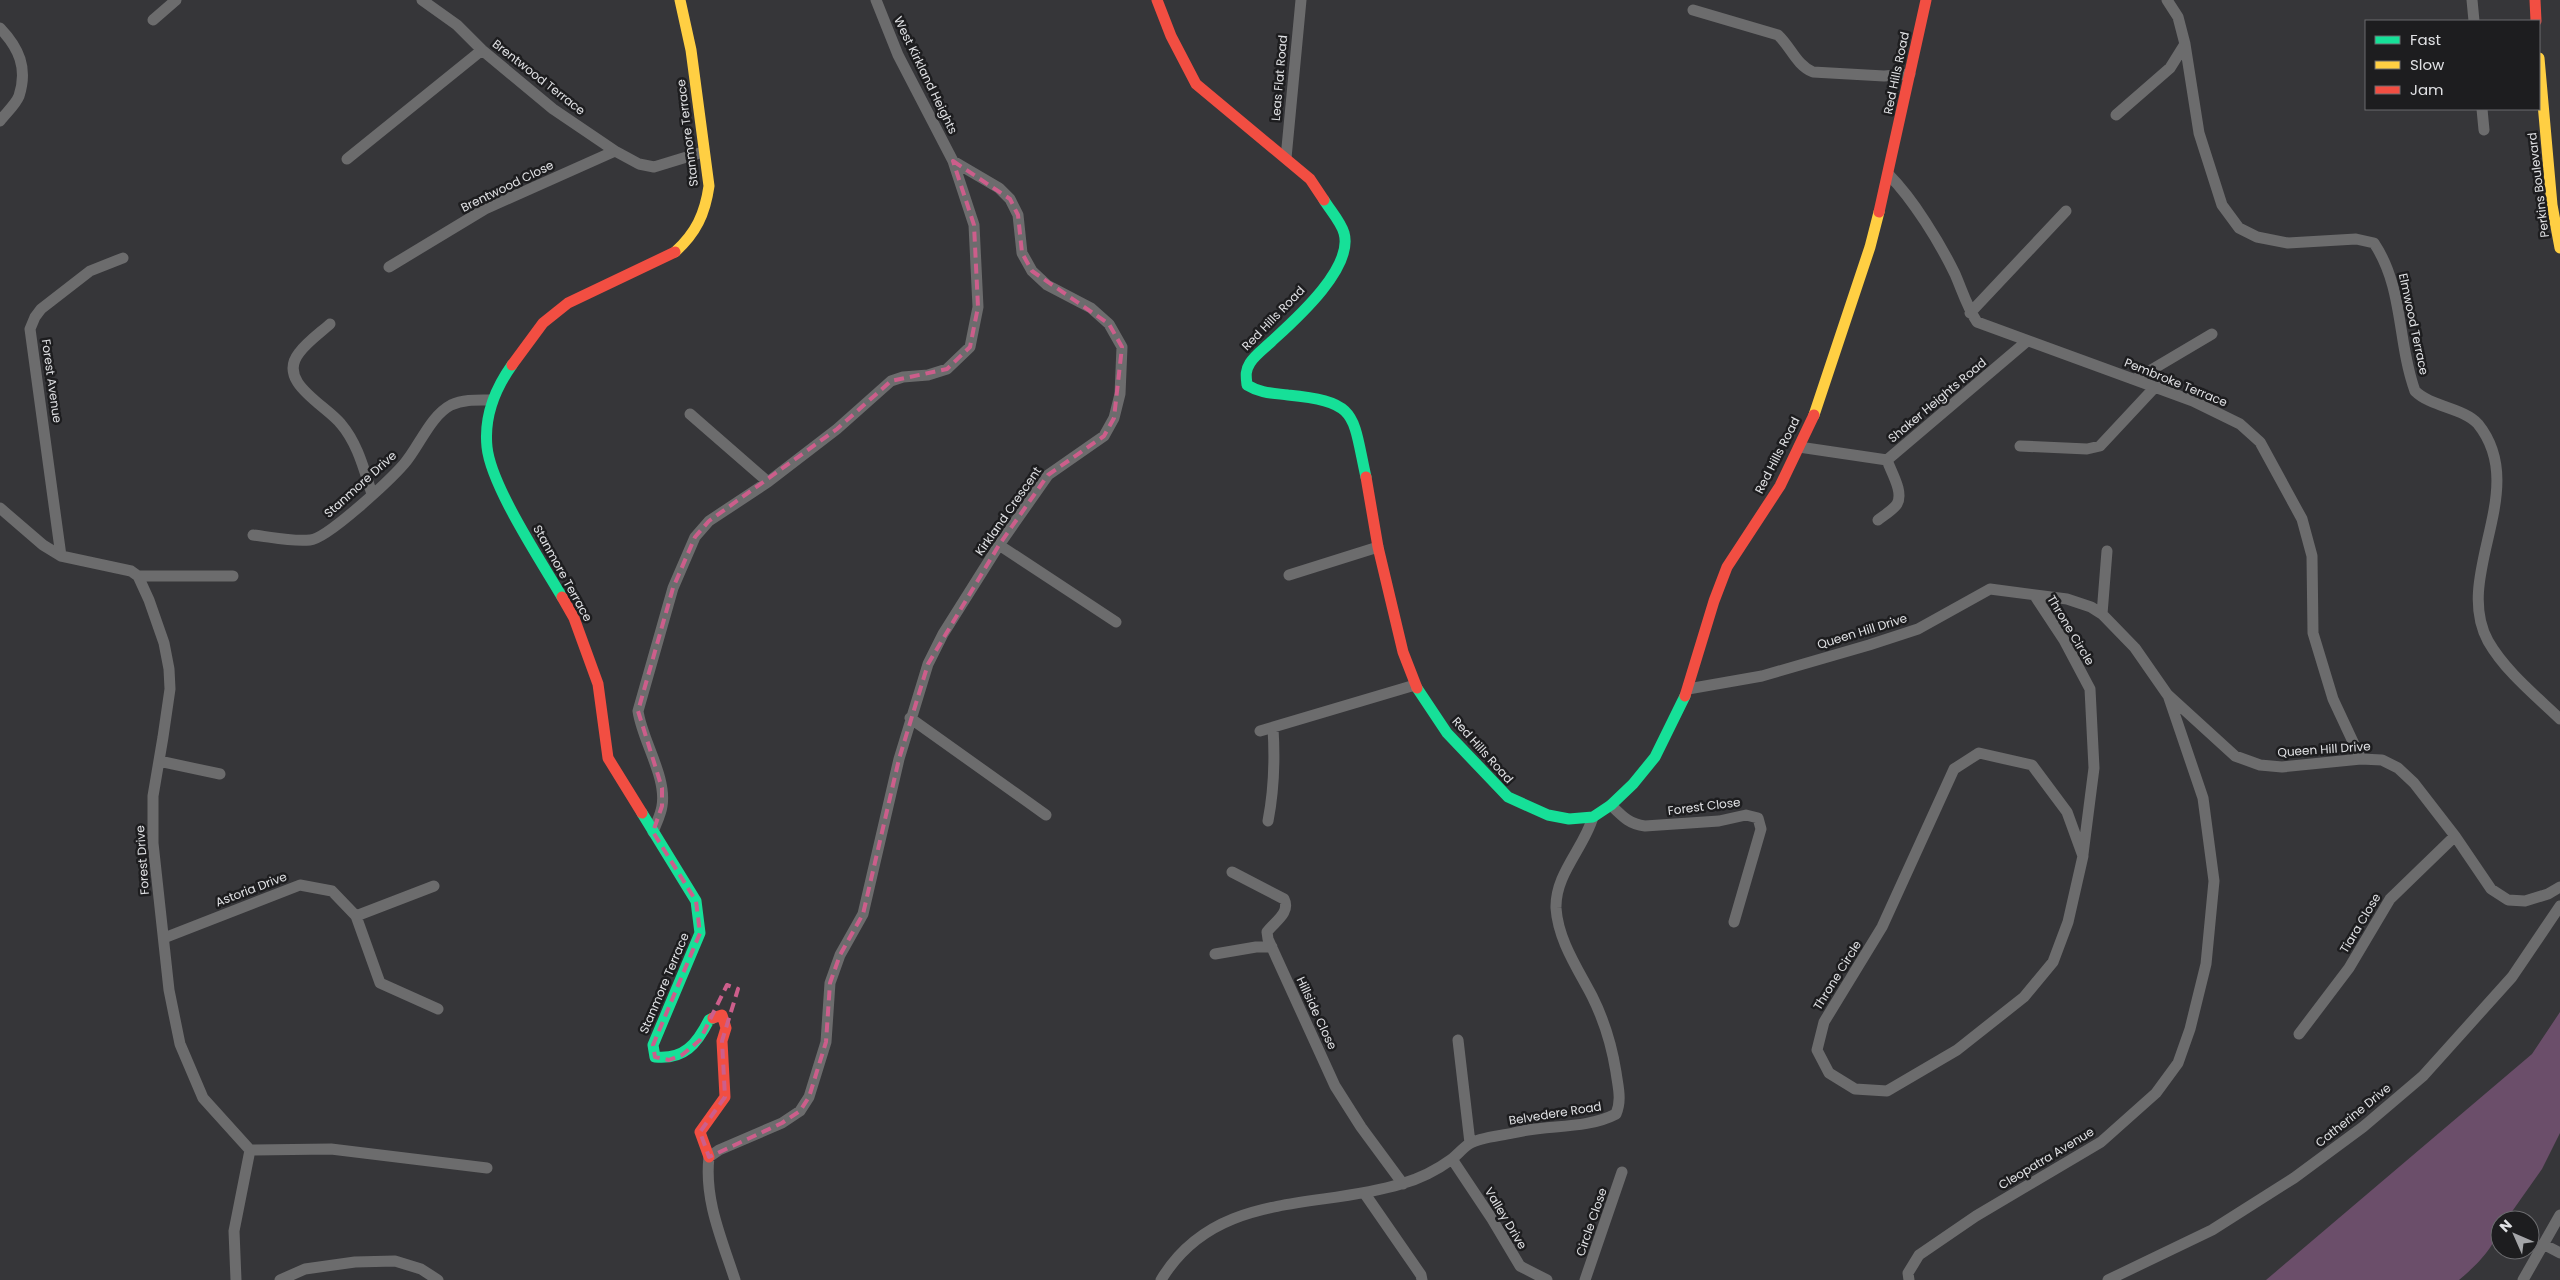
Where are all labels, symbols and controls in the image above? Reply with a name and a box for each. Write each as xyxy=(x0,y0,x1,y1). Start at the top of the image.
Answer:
street label: West Kirkland Heights xyxy=(890,13,962,137)
legend xyxy=(2365,20,2540,110)
text: Fast xyxy=(2410,29,2441,50)
street label: Red Hills Road xyxy=(1879,30,1913,116)
street label: Leas Flat Road xyxy=(1267,34,1291,122)
street label: Brentwood Terrace xyxy=(489,35,589,119)
text: Slow xyxy=(2410,54,2445,75)
street label: Stanmore Terrace xyxy=(672,78,702,188)
text: Jam xyxy=(2410,79,2444,100)
street label: Perkins Boulevard xyxy=(2523,132,2553,238)
street label: Brentwood Close xyxy=(458,156,556,216)
street label: Elmwood Terrace xyxy=(2395,272,2433,376)
street label: Red Hills Road xyxy=(1238,282,1308,354)
street label: Forest Avenue xyxy=(38,338,66,424)
street label: Shaker Heights Road xyxy=(1884,354,1990,446)
street label: Pembroke Terrace xyxy=(2122,354,2230,410)
street label: Red Hills Road xyxy=(1750,414,1804,496)
street label: Stanmore Drive xyxy=(320,447,400,521)
street label: Kirkland Crescent xyxy=(971,463,1045,559)
street label: Stanmore Terrace xyxy=(529,522,597,624)
street label: Throne Circle xyxy=(2043,592,2099,668)
street label: Queen Hill Drive xyxy=(1815,609,1909,653)
street label: Red Hills Road xyxy=(1449,713,1517,787)
street label: Queen Hill Drive xyxy=(2277,737,2371,761)
street label: Forest Close xyxy=(1667,793,1741,819)
street label: Forest Drive xyxy=(131,825,153,895)
street label: Astoria Drive xyxy=(213,868,289,910)
street label: Tiara Close xyxy=(2335,890,2385,956)
street label: Stanmore Terrace xyxy=(635,930,693,1036)
street label: Throne Circle xyxy=(1809,937,1865,1013)
street label: Hillside Close xyxy=(1293,974,1341,1052)
street label: Catherine Drive xyxy=(2312,1079,2394,1151)
street label: Belvedere Road xyxy=(1507,1097,1603,1129)
street label: Cleopatra Avenue xyxy=(1995,1123,2097,1193)
street label: Valley Drive xyxy=(1481,1184,1531,1252)
street label: Circle Close xyxy=(1571,1186,1611,1258)
north arrow xyxy=(2490,1210,2540,1260)
text: N xyxy=(2495,1215,2517,1237)

